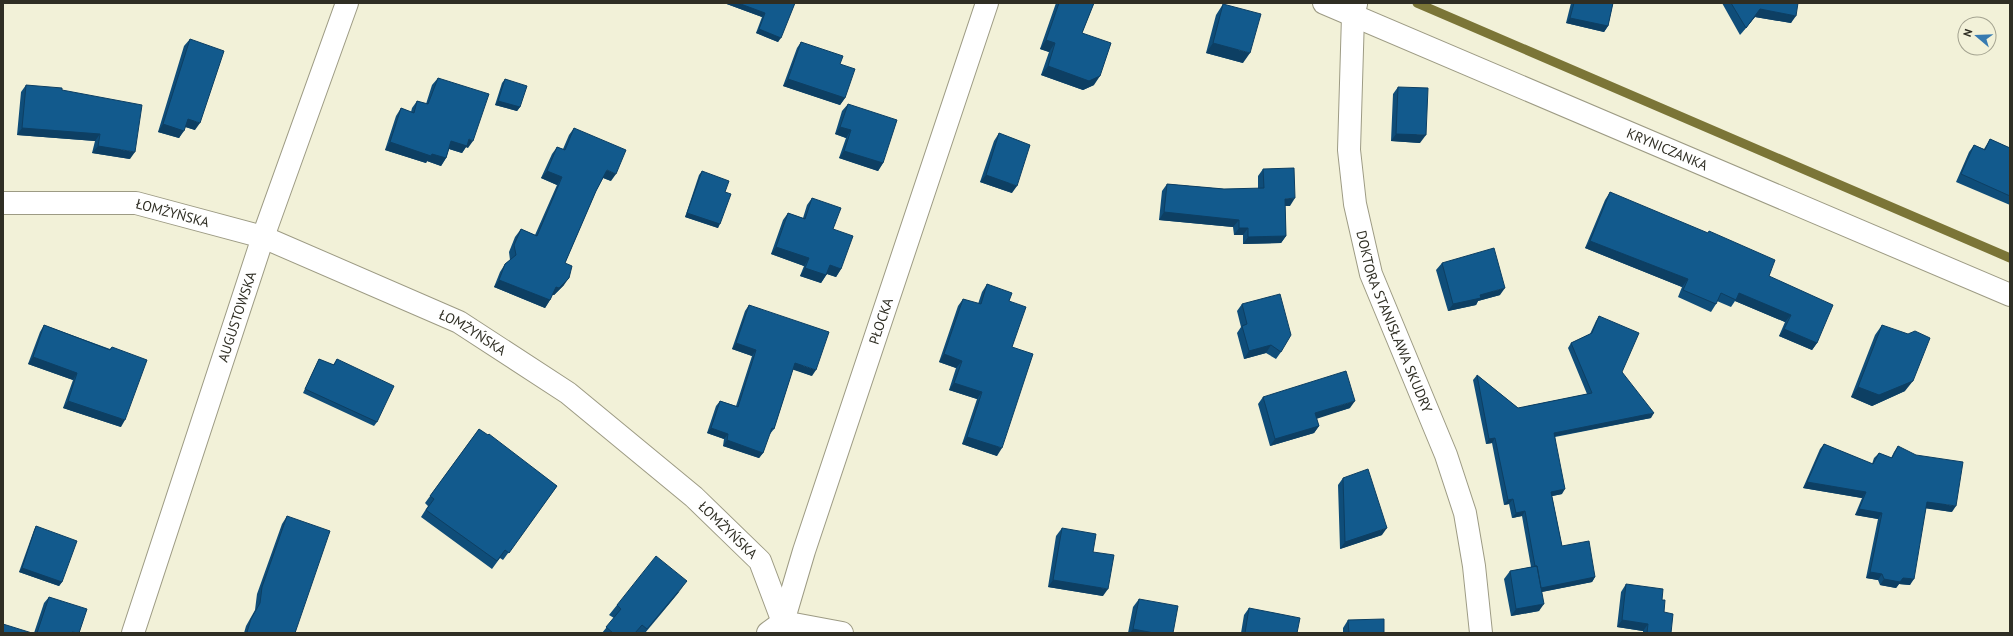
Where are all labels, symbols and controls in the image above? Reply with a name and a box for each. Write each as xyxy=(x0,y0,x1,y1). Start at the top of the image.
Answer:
north arrow xyxy=(1957,16,1997,56)
text: N xyxy=(1960,27,1975,38)
street label: KRYNICZANKA xyxy=(1624,124,1711,175)
street label: ŁOMŻYŃSKA xyxy=(134,194,212,231)
street label: DOKTORA STANISŁAWA SKUDRY xyxy=(1352,229,1437,415)
street label: AUGUSTOWSKA xyxy=(214,268,260,364)
street label: PŁOCKA xyxy=(865,295,897,347)
street label: ŁOMŻYŃSKA xyxy=(436,305,510,360)
street label: ŁOMŻYŃSKA xyxy=(695,497,762,563)

